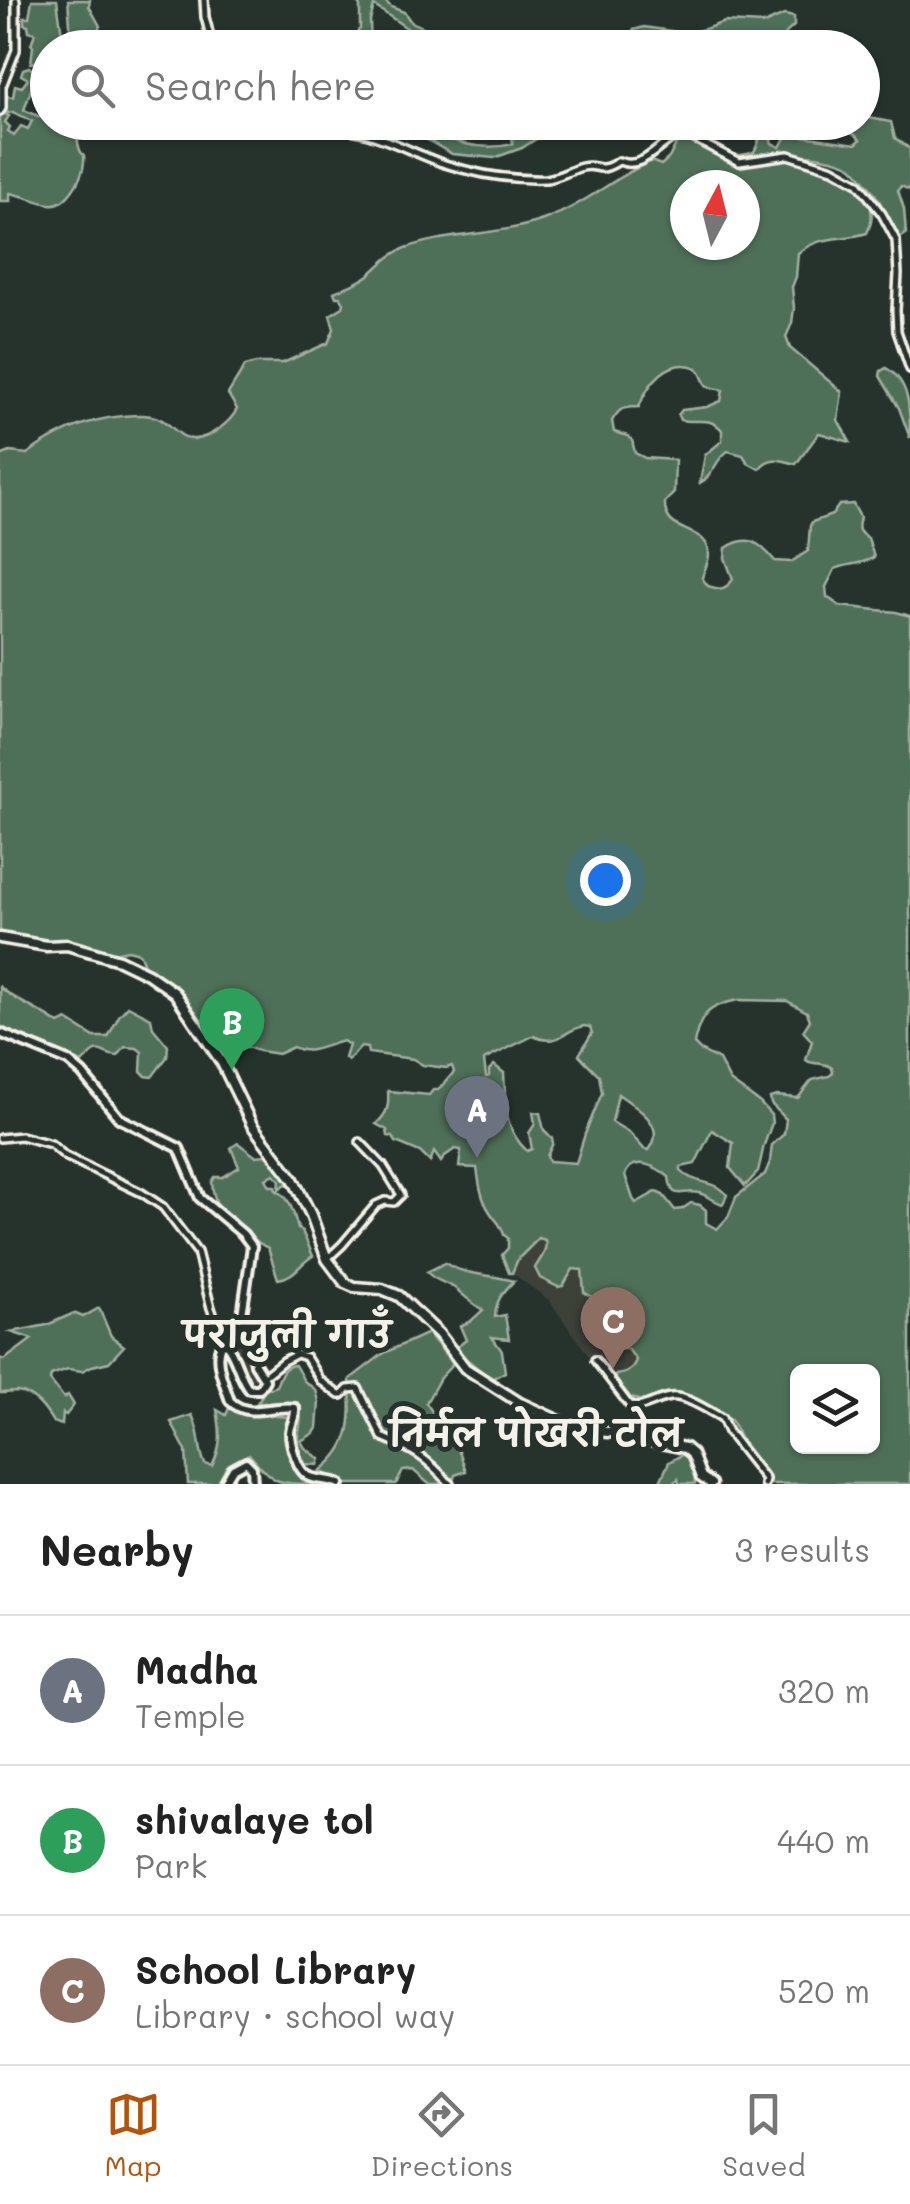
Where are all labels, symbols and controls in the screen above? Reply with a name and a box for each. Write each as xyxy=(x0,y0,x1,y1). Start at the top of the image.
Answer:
search box xyxy=(30,30,880,140)
icon: search xyxy=(65,58,120,113)
text: Search here xyxy=(145,60,376,110)
north arrow xyxy=(670,170,760,260)
your location xyxy=(580,855,631,906)
pin: B xyxy=(200,988,264,1070)
pin: A xyxy=(444,1076,510,1158)
pin: C xyxy=(580,1286,646,1369)
district label: पराजुली गाउँ xyxy=(180,1304,394,1363)
map controls xyxy=(790,1364,880,1454)
button: layers xyxy=(790,1364,880,1454)
district label: निर्मल पोखरी टोल xyxy=(386,1406,686,1455)
text: Nearby xyxy=(40,1522,194,1577)
text: 3 results xyxy=(734,1528,870,1570)
text: Madha xyxy=(135,1644,259,1694)
text: A xyxy=(61,1669,84,1711)
text: 320 m xyxy=(778,1669,870,1711)
text: Temple xyxy=(135,1694,246,1736)
text: shivalaye tol xyxy=(135,1794,374,1844)
text: B xyxy=(62,1819,83,1861)
text: 440 m xyxy=(777,1819,870,1861)
text: Park xyxy=(135,1844,208,1886)
text: School Library xyxy=(135,1944,416,1994)
text: C xyxy=(61,1969,84,2011)
text: 520 m xyxy=(778,1969,870,2011)
text: Library · school way xyxy=(135,1994,455,2036)
tab: Map xyxy=(105,2087,162,2183)
tab: Directions xyxy=(371,2087,513,2183)
tab: Saved xyxy=(722,2087,805,2183)

